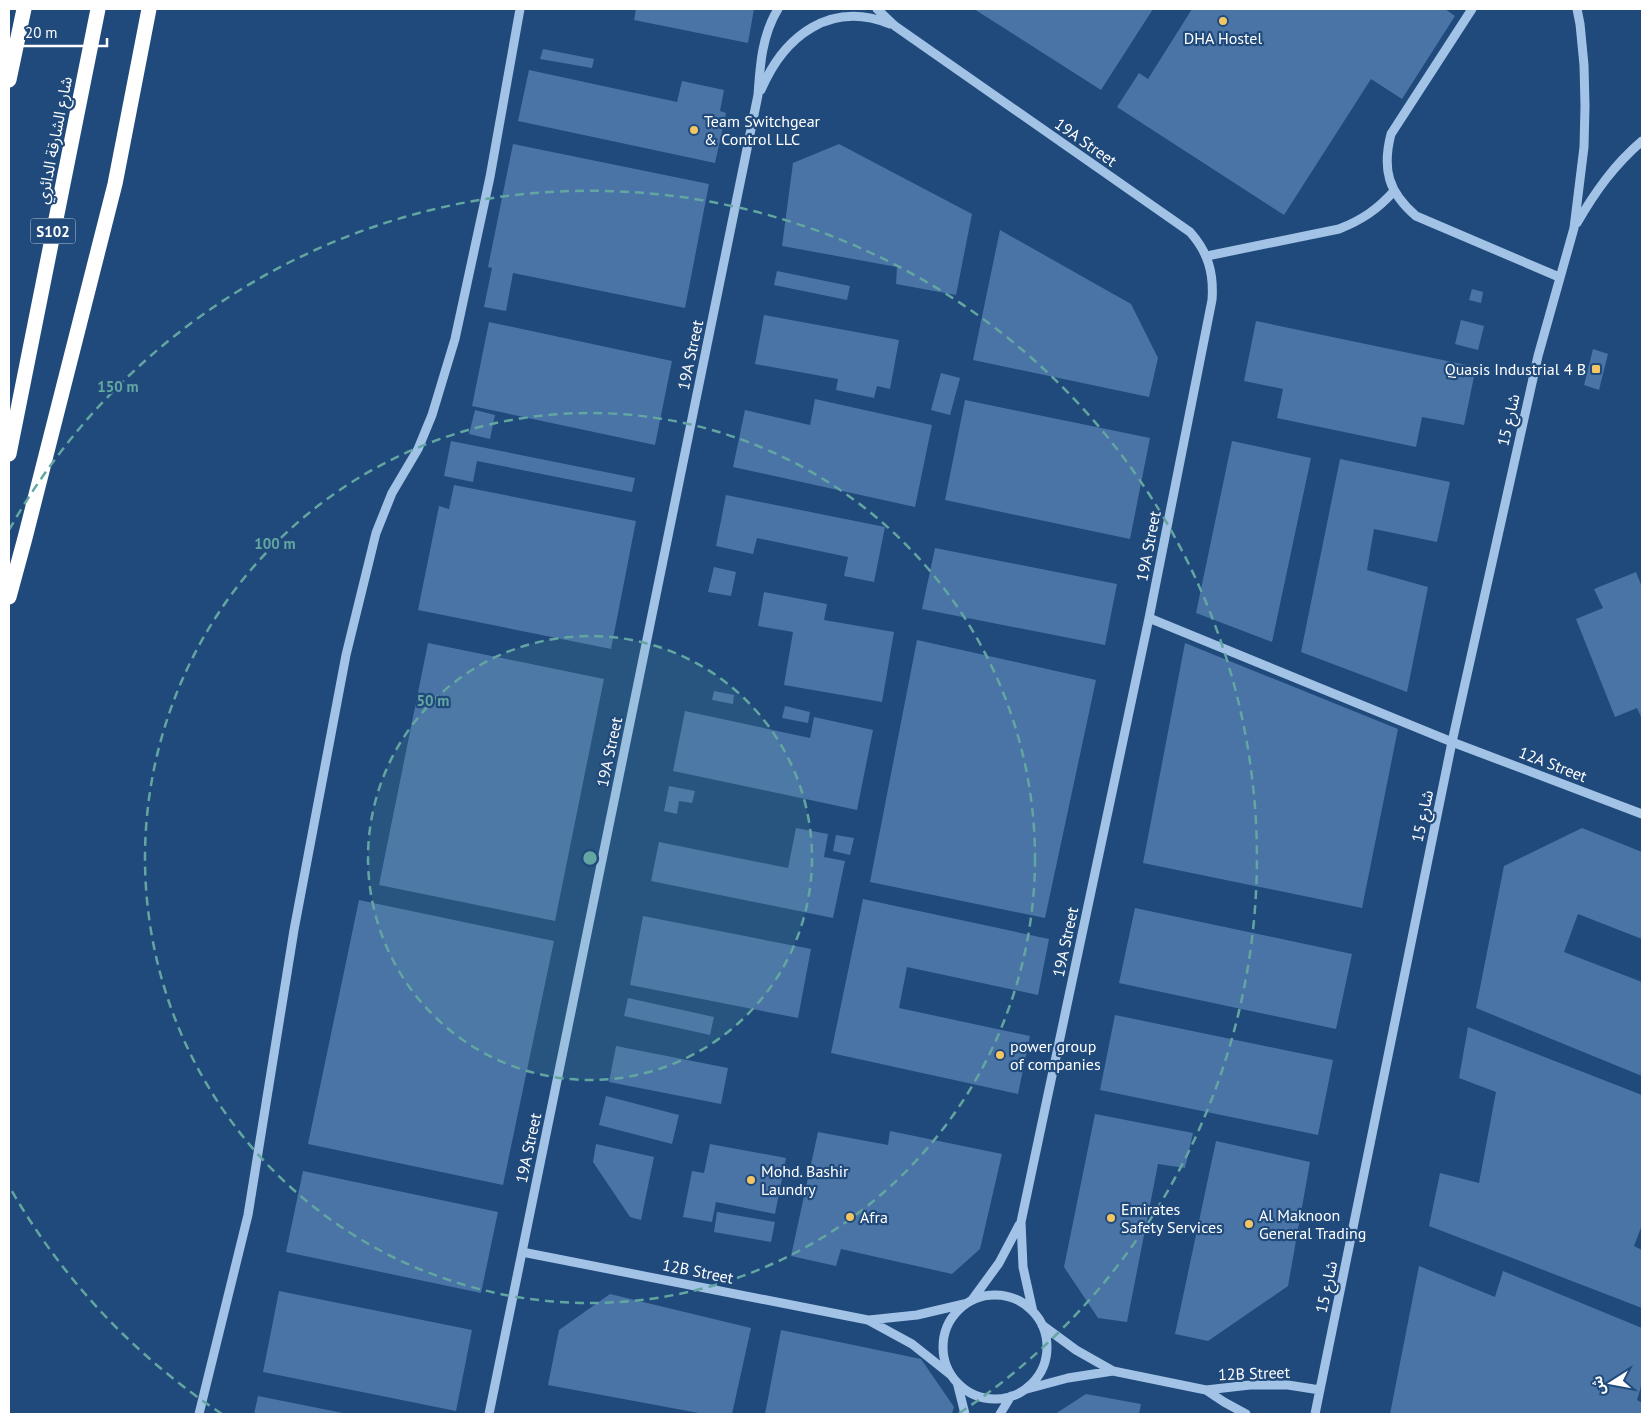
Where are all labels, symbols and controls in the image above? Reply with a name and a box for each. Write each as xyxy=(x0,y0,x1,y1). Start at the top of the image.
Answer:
scale bar xyxy=(18,15,106,47)
marker: DHA Hostel xyxy=(1217,15,1229,27)
text: 20 m xyxy=(25,23,58,42)
place label: DHA Hostel xyxy=(1184,28,1262,48)
street label: شارع الشارقة الدائري xyxy=(32,75,79,206)
place label: Team Switchgear & Control LLC xyxy=(704,111,821,149)
street label: 19A Street xyxy=(1051,113,1121,171)
marker: Team Switchgear & Control LLC xyxy=(688,124,700,136)
road number: S102 xyxy=(30,218,76,244)
street label: 19A Street xyxy=(673,317,707,392)
place label: Quasis Industrial 4 B xyxy=(1445,359,1586,379)
marker: Quasis Industrial 4 B xyxy=(1590,363,1602,375)
text: 150 m xyxy=(97,377,139,396)
street label: شارع 15 xyxy=(1492,392,1527,449)
street label: 19A Street xyxy=(1131,509,1165,583)
text: 100 m xyxy=(254,534,296,553)
text: 50 m xyxy=(417,691,449,710)
street label: 19A Street xyxy=(592,714,626,789)
street label: 12A Street xyxy=(1516,742,1590,786)
street label: شارع 15 xyxy=(1407,788,1440,845)
centre of rings xyxy=(581,849,599,867)
street label: 19A Street xyxy=(1048,904,1082,979)
place label: power group of companies xyxy=(1010,1036,1101,1074)
marker: power group of companies xyxy=(994,1049,1006,1061)
street label: 19A Street xyxy=(511,1110,545,1185)
place label: Mohd. Bashir Laundry xyxy=(761,1161,849,1199)
marker: Mohd. Bashir Laundry xyxy=(745,1174,757,1186)
place label: Emirates Safety Services xyxy=(1121,1199,1223,1237)
place label: Al Maknoon General Trading xyxy=(1259,1205,1366,1243)
place label: Afra xyxy=(860,1207,888,1227)
marker: Afra xyxy=(844,1211,856,1223)
marker: Emirates Safety Services xyxy=(1105,1212,1117,1224)
marker: Al Maknoon General Trading xyxy=(1243,1218,1255,1230)
street label: 12B Street xyxy=(661,1254,736,1288)
street label: شارع 15 xyxy=(1311,1259,1344,1316)
north arrow xyxy=(1586,1358,1636,1408)
street label: 12B Street xyxy=(1218,1362,1291,1384)
text: ش xyxy=(1588,1374,1609,1397)

